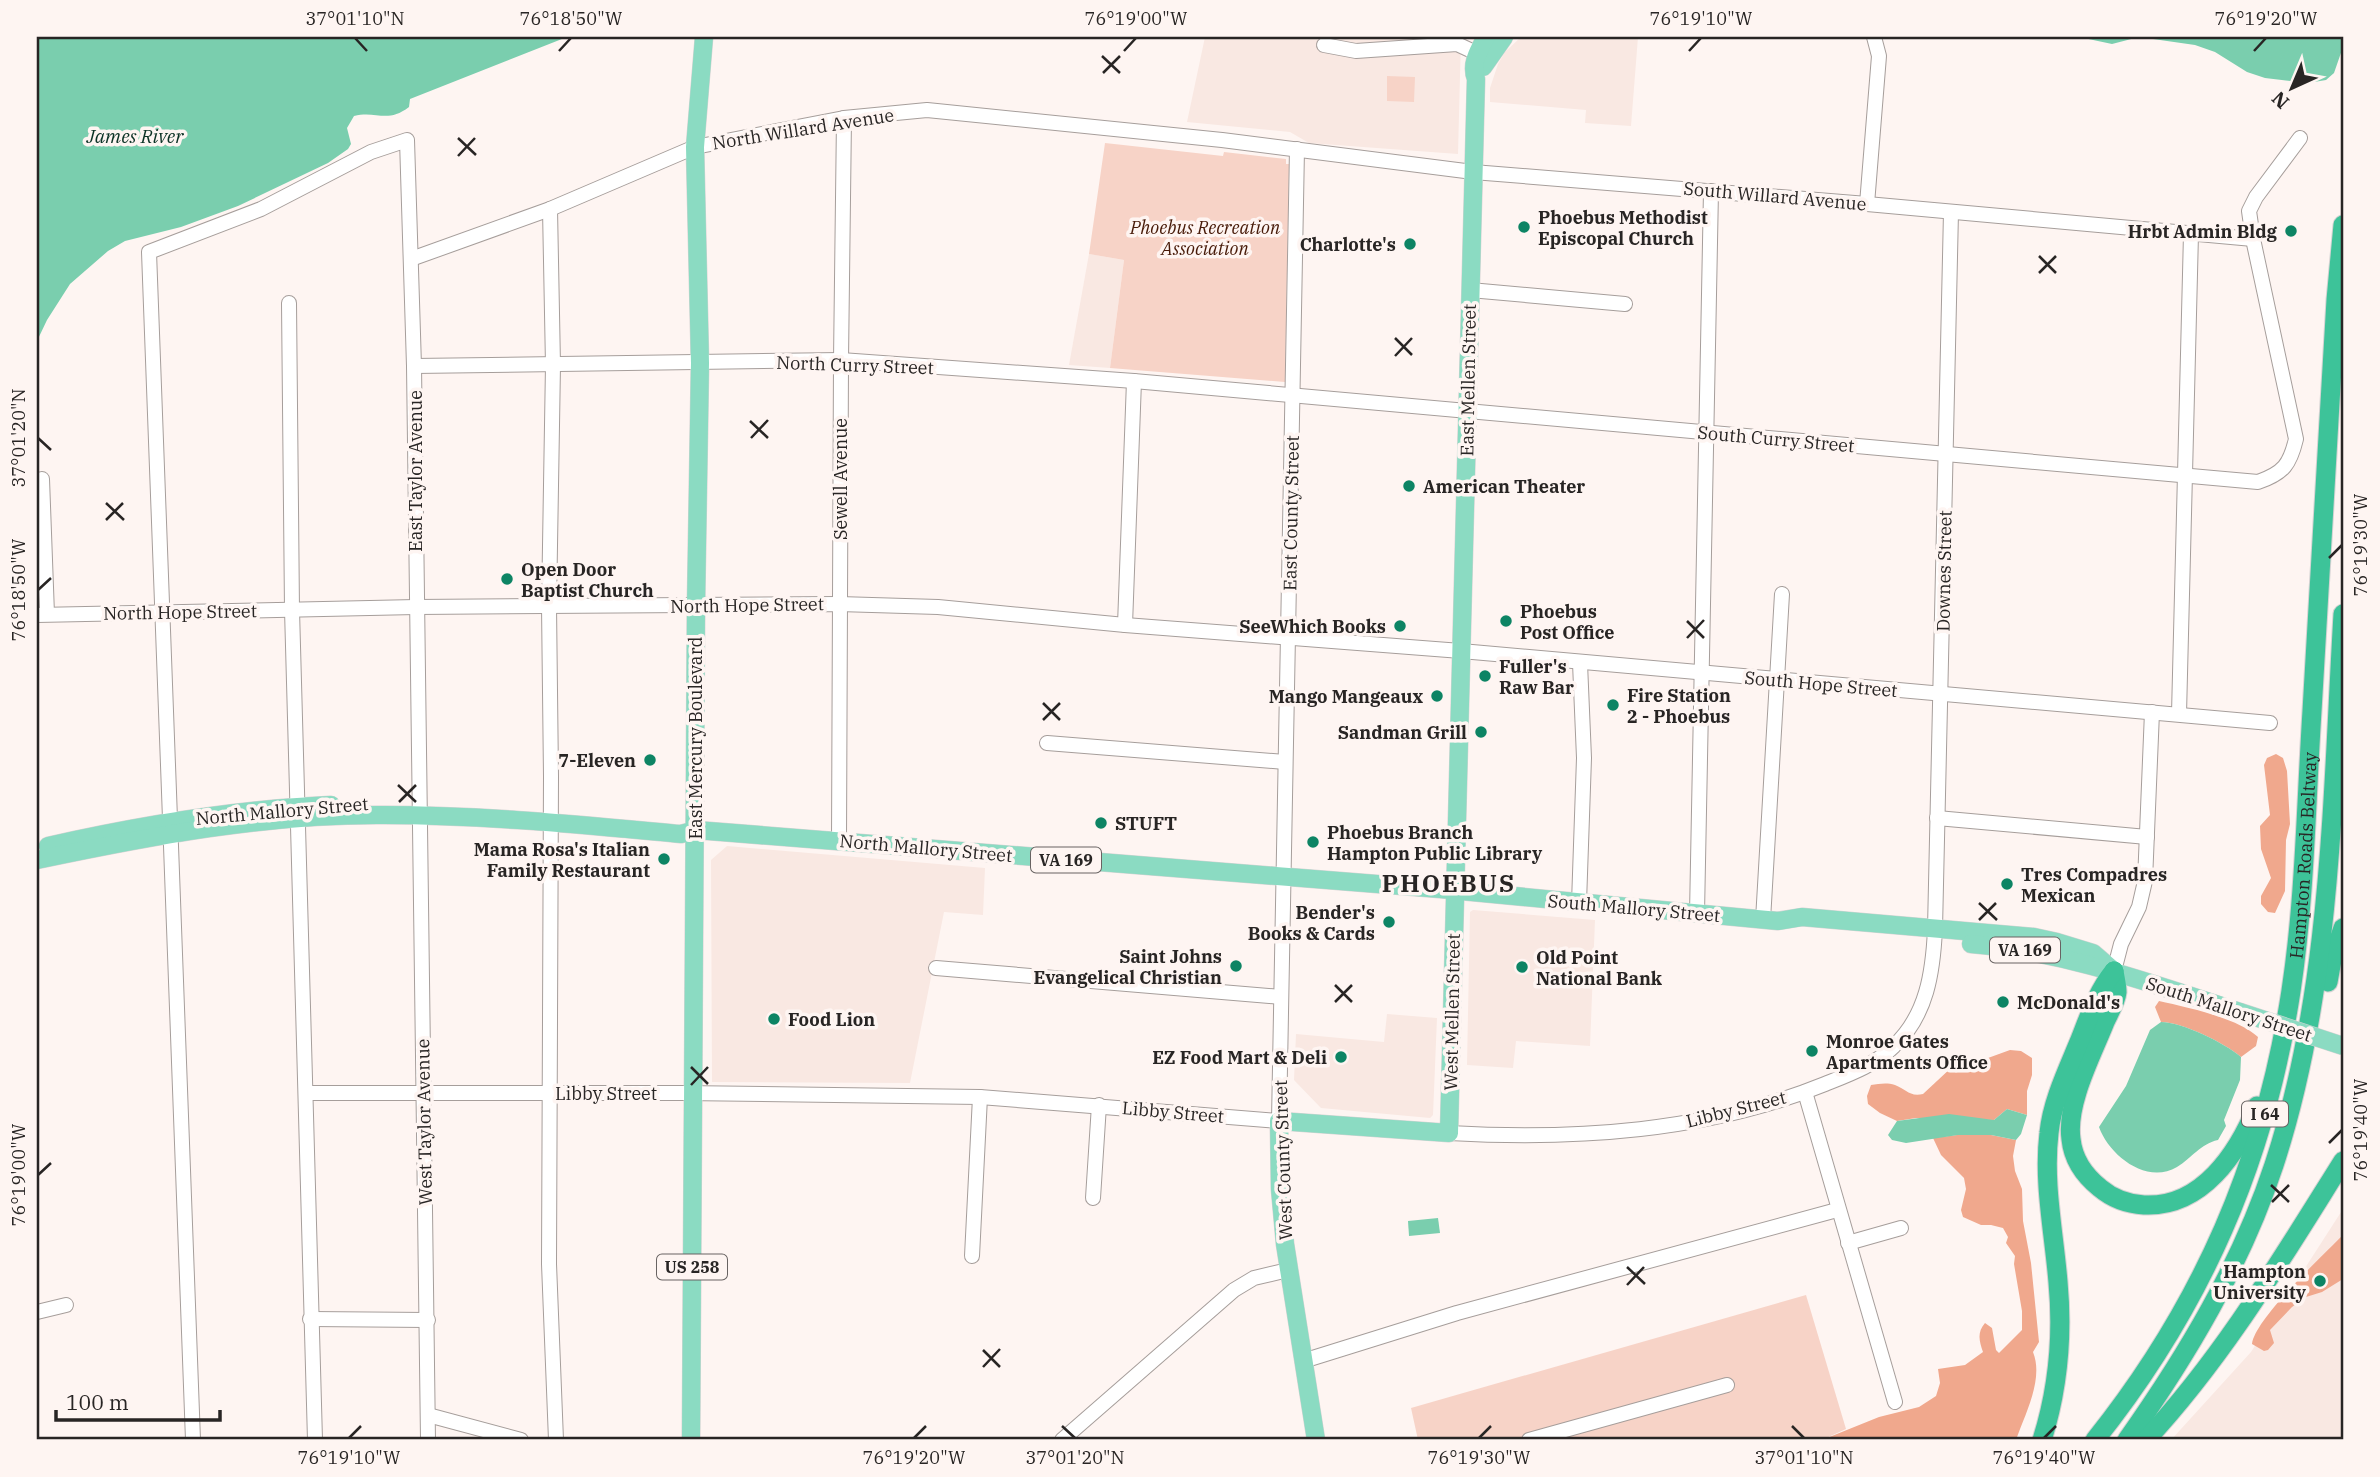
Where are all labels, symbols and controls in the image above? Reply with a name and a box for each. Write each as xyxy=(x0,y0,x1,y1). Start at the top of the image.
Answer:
text: 37°01'10"N xyxy=(306,7,405,30)
text: 76°18'50"W xyxy=(520,7,623,30)
text: 76°19'00"W xyxy=(1085,7,1188,30)
text: 76°19'10"W xyxy=(1650,7,1753,30)
text: 76°19'20"W xyxy=(2215,7,2318,30)
north arrow xyxy=(2258,52,2328,122)
text: N xyxy=(2266,86,2294,114)
street label: North Willard Avenue xyxy=(710,103,896,155)
water label: James River xyxy=(86,124,184,148)
street label: South Willard Avenue xyxy=(1683,177,1867,215)
place label: Phoebus Methodist Episcopal Church xyxy=(1538,206,1708,250)
park label: Phoebus Recreation Association xyxy=(1129,216,1281,260)
marker: Phoebus Methodist Episcopal Church xyxy=(1516,219,1532,235)
place label: Hrbt Admin Bldg xyxy=(2128,220,2278,243)
marker: Hrbt Admin Bldg xyxy=(2283,223,2299,239)
place label: Charlotte's xyxy=(1300,233,1396,256)
marker: Charlotte's xyxy=(1402,236,1418,252)
street label: East Mellen Street xyxy=(1455,304,1481,456)
street label: North Curry Street xyxy=(776,351,934,379)
text: 37°01'20"N xyxy=(7,389,30,488)
street label: East Taylor Avenue xyxy=(404,390,427,552)
street label: Sewell Avenue xyxy=(829,418,852,540)
street label: South Curry Street xyxy=(1697,421,1855,457)
street label: East County Street xyxy=(1278,435,1304,591)
place label: American Theater xyxy=(1423,475,1585,498)
marker: American Theater xyxy=(1401,478,1417,494)
text: 76°19'30"W xyxy=(2349,493,2372,596)
street label: Downes Street xyxy=(1931,510,1957,632)
text: 76°18'50"W xyxy=(7,538,30,641)
place label: Open Door Baptist Church xyxy=(521,558,654,602)
marker: Open Door Baptist Church xyxy=(499,571,515,587)
street label: North Hope Street xyxy=(670,592,824,618)
street label: North Hope Street xyxy=(103,599,257,625)
place label: Phoebus Post Office xyxy=(1520,600,1614,644)
marker: Phoebus Post Office xyxy=(1498,613,1514,629)
place label: SeeWhich Books xyxy=(1239,615,1386,638)
marker: SeeWhich Books xyxy=(1392,618,1408,634)
street label: East Mercury Boulevard xyxy=(684,636,707,840)
place label: Fuller's Raw Bar xyxy=(1499,655,1574,699)
street label: South Hope Street xyxy=(1744,666,1898,702)
marker: Fuller's Raw Bar xyxy=(1477,668,1493,684)
place label: Fire Station 2 - Phoebus xyxy=(1627,684,1731,728)
place label: Mango Mangeaux xyxy=(1269,685,1423,708)
marker: Mango Mangeaux xyxy=(1429,688,1445,704)
marker: Fire Station 2 - Phoebus xyxy=(1605,697,1621,713)
place label: Sandman Grill xyxy=(1338,721,1467,744)
marker: Sandman Grill xyxy=(1473,724,1489,740)
place label: 7-Eleven xyxy=(558,749,636,772)
street label: Hampton Roads Beltway xyxy=(2284,751,2321,960)
marker: 7-Eleven xyxy=(642,752,658,768)
street label: North Mallory Street xyxy=(195,792,369,830)
place label: STUFT xyxy=(1115,812,1177,835)
marker: STUFT xyxy=(1093,815,1109,831)
place label: Phoebus Branch Hampton Public Library xyxy=(1327,821,1543,865)
street label: North Mallory Street xyxy=(839,829,1013,867)
marker: Phoebus Branch Hampton Public Library xyxy=(1305,834,1321,850)
place label: Mama Rosa's Italian Family Restaurant xyxy=(474,838,650,882)
road number: VA 169 xyxy=(1031,848,1101,873)
marker: Mama Rosa's Italian Family Restaurant xyxy=(656,851,672,867)
place label: Tres Compadres Mexican xyxy=(2021,863,2167,907)
district label: PHOEBUS xyxy=(1382,867,1516,899)
marker: Tres Compadres Mexican xyxy=(1999,876,2015,892)
street label: South Mallory Street xyxy=(1547,889,1721,927)
place label: Bender's Books & Cards xyxy=(1248,901,1375,945)
marker: Bender's Books & Cards xyxy=(1381,914,1397,930)
street label: West Mellen Street xyxy=(1439,933,1465,1091)
road number: VA 169 xyxy=(1990,938,2060,962)
place label: Saint Johns Evangelical Christian xyxy=(1033,945,1222,989)
place label: Old Point National Bank xyxy=(1536,946,1663,990)
marker: Saint Johns Evangelical Christian xyxy=(1228,958,1244,974)
marker: Old Point National Bank xyxy=(1514,959,1530,975)
street label: South Mallory Street xyxy=(2143,971,2315,1047)
place label: McDonald's xyxy=(2017,991,2120,1014)
marker: McDonald's xyxy=(1995,994,2011,1010)
place label: Food Lion xyxy=(788,1008,875,1031)
marker: Food Lion xyxy=(766,1011,782,1027)
place label: Monroe Gates Apartments Office xyxy=(1826,1030,1988,1074)
street label: West Taylor Avenue xyxy=(411,1038,437,1206)
marker: Monroe Gates Apartments Office xyxy=(1804,1043,1820,1059)
place label: EZ Food Mart & Deli xyxy=(1152,1046,1327,1069)
marker: EZ Food Mart & Deli xyxy=(1333,1049,1349,1065)
text: 76°19'40"W xyxy=(2349,1078,2372,1181)
street label: West County Street xyxy=(1269,1079,1297,1241)
street label: Libby Street xyxy=(555,1082,657,1105)
street label: Libby Street xyxy=(1684,1085,1788,1133)
street label: Libby Street xyxy=(1121,1096,1225,1128)
road number: I 64 xyxy=(2242,1102,2288,1126)
text: 76°19'00"W xyxy=(7,1123,30,1226)
road number: US 258 xyxy=(657,1254,727,1280)
place label: Hampton University xyxy=(2213,1260,2307,1304)
marker: Hampton University xyxy=(2312,1273,2328,1289)
scale bar xyxy=(56,1379,220,1423)
text: 100 m xyxy=(66,1388,129,1416)
text: 76°19'10"W xyxy=(298,1446,401,1469)
text: 76°19'20"W xyxy=(863,1446,966,1469)
text: 37°01'20"N xyxy=(1026,1446,1125,1469)
text: 76°19'30"W xyxy=(1428,1446,1531,1469)
text: 37°01'10"N xyxy=(1755,1446,1854,1469)
text: 76°19'40"W xyxy=(1993,1446,2096,1469)

